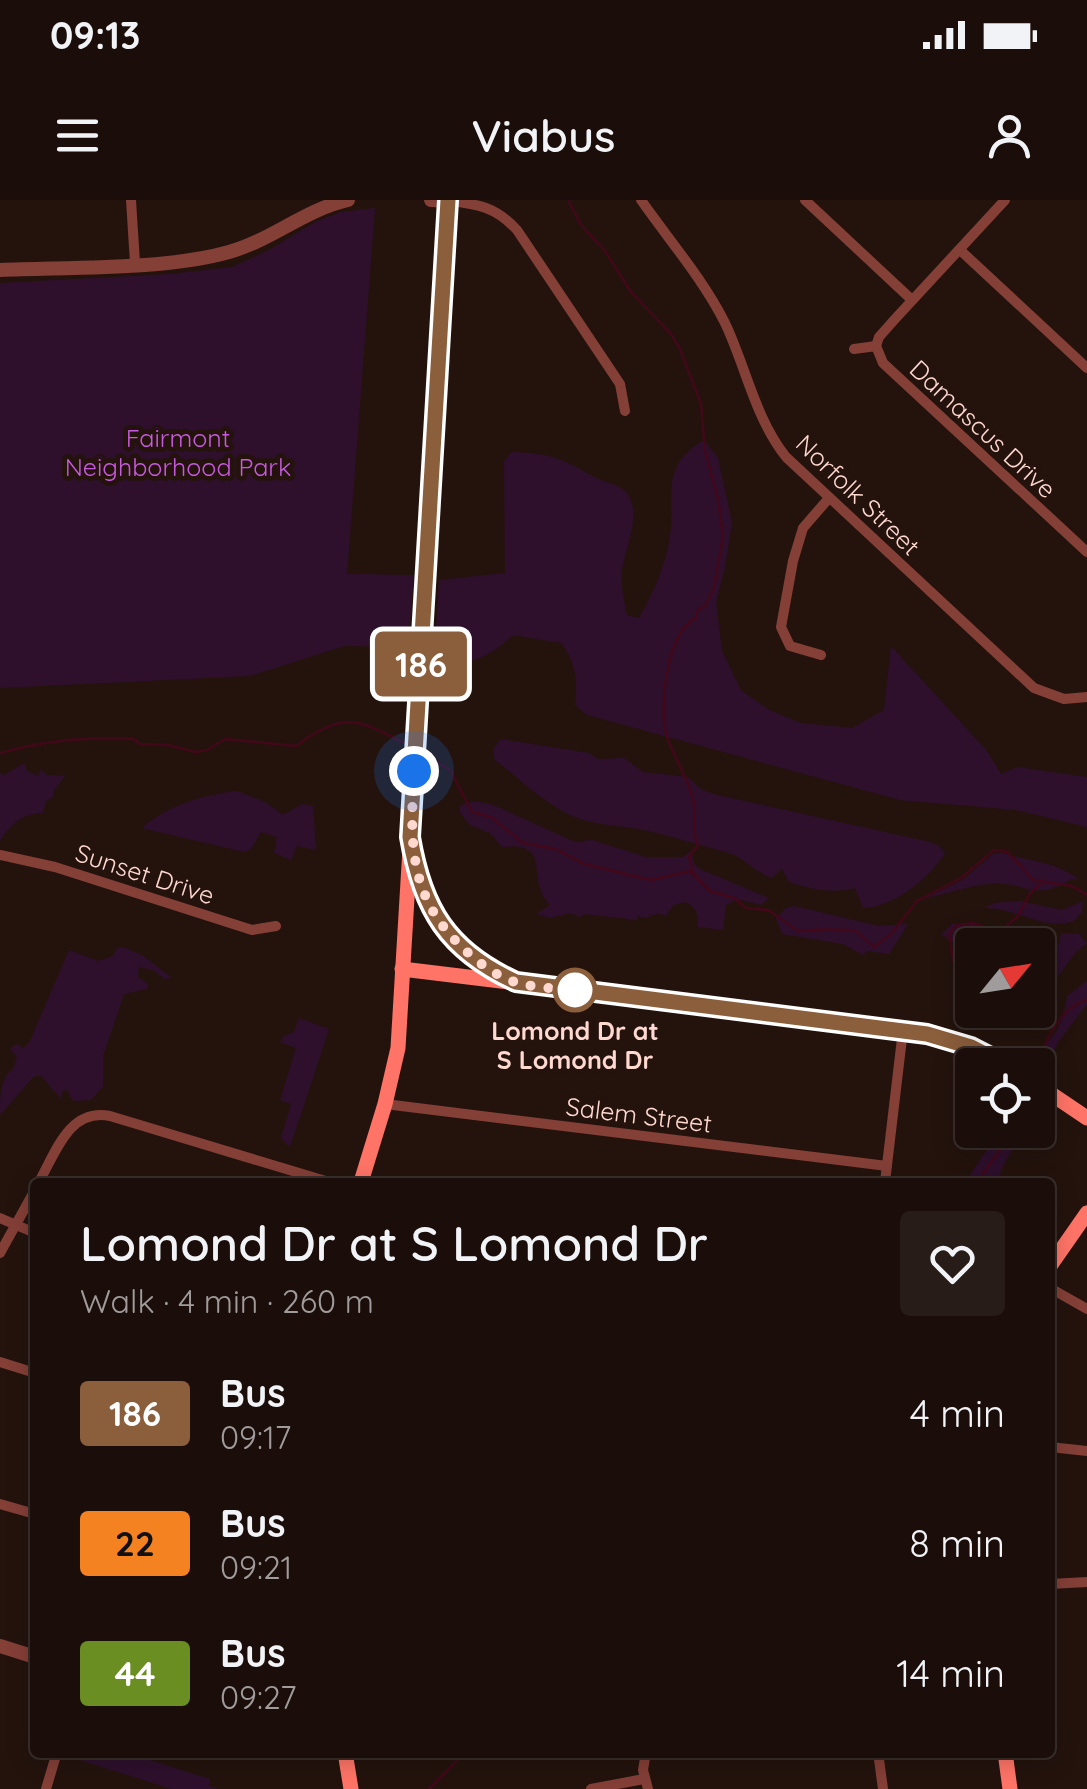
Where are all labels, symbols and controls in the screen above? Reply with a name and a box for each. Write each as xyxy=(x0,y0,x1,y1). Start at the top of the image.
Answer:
text: 09:13 xyxy=(50,11,140,59)
text: Viabus xyxy=(471,107,616,163)
icon: menu xyxy=(50,108,105,163)
icon: person xyxy=(982,108,1037,163)
street label: Damascus Drive xyxy=(904,353,1063,504)
park label: Fairmont Neighborhood Park xyxy=(65,422,291,482)
street label: Norfolk Street xyxy=(790,428,927,561)
line badge: 186 xyxy=(364,632,478,696)
text: 186 xyxy=(395,642,447,686)
your location xyxy=(389,746,439,796)
street label: Sunset Drive xyxy=(72,837,218,911)
north arrow xyxy=(955,928,1055,1028)
map controls xyxy=(955,928,1055,1148)
marker: Lomond Dr at S Lomond Dr xyxy=(554,969,596,1011)
place label: Lomond Dr at S Lomond Dr xyxy=(491,1015,659,1075)
button: locate xyxy=(955,1048,1055,1148)
street label: Salem Street xyxy=(564,1090,714,1139)
button: heart xyxy=(900,1211,1005,1316)
text: Lomond Dr at S Lomond Dr xyxy=(80,1213,708,1273)
text: Walk · 4 min · 260 m xyxy=(80,1281,374,1321)
text: Bus xyxy=(220,1369,286,1417)
text: 4 min xyxy=(910,1389,1005,1437)
text: 186 xyxy=(109,1391,161,1435)
text: 09:17 xyxy=(220,1417,291,1457)
text: Bus xyxy=(220,1499,286,1547)
text: 8 min xyxy=(909,1519,1005,1567)
text: 22 xyxy=(115,1521,155,1565)
text: 09:21 xyxy=(220,1547,292,1587)
text: Bus xyxy=(220,1629,286,1677)
text: 14 min xyxy=(896,1649,1005,1697)
text: 44 xyxy=(114,1651,156,1695)
text: 09:27 xyxy=(220,1677,296,1717)

